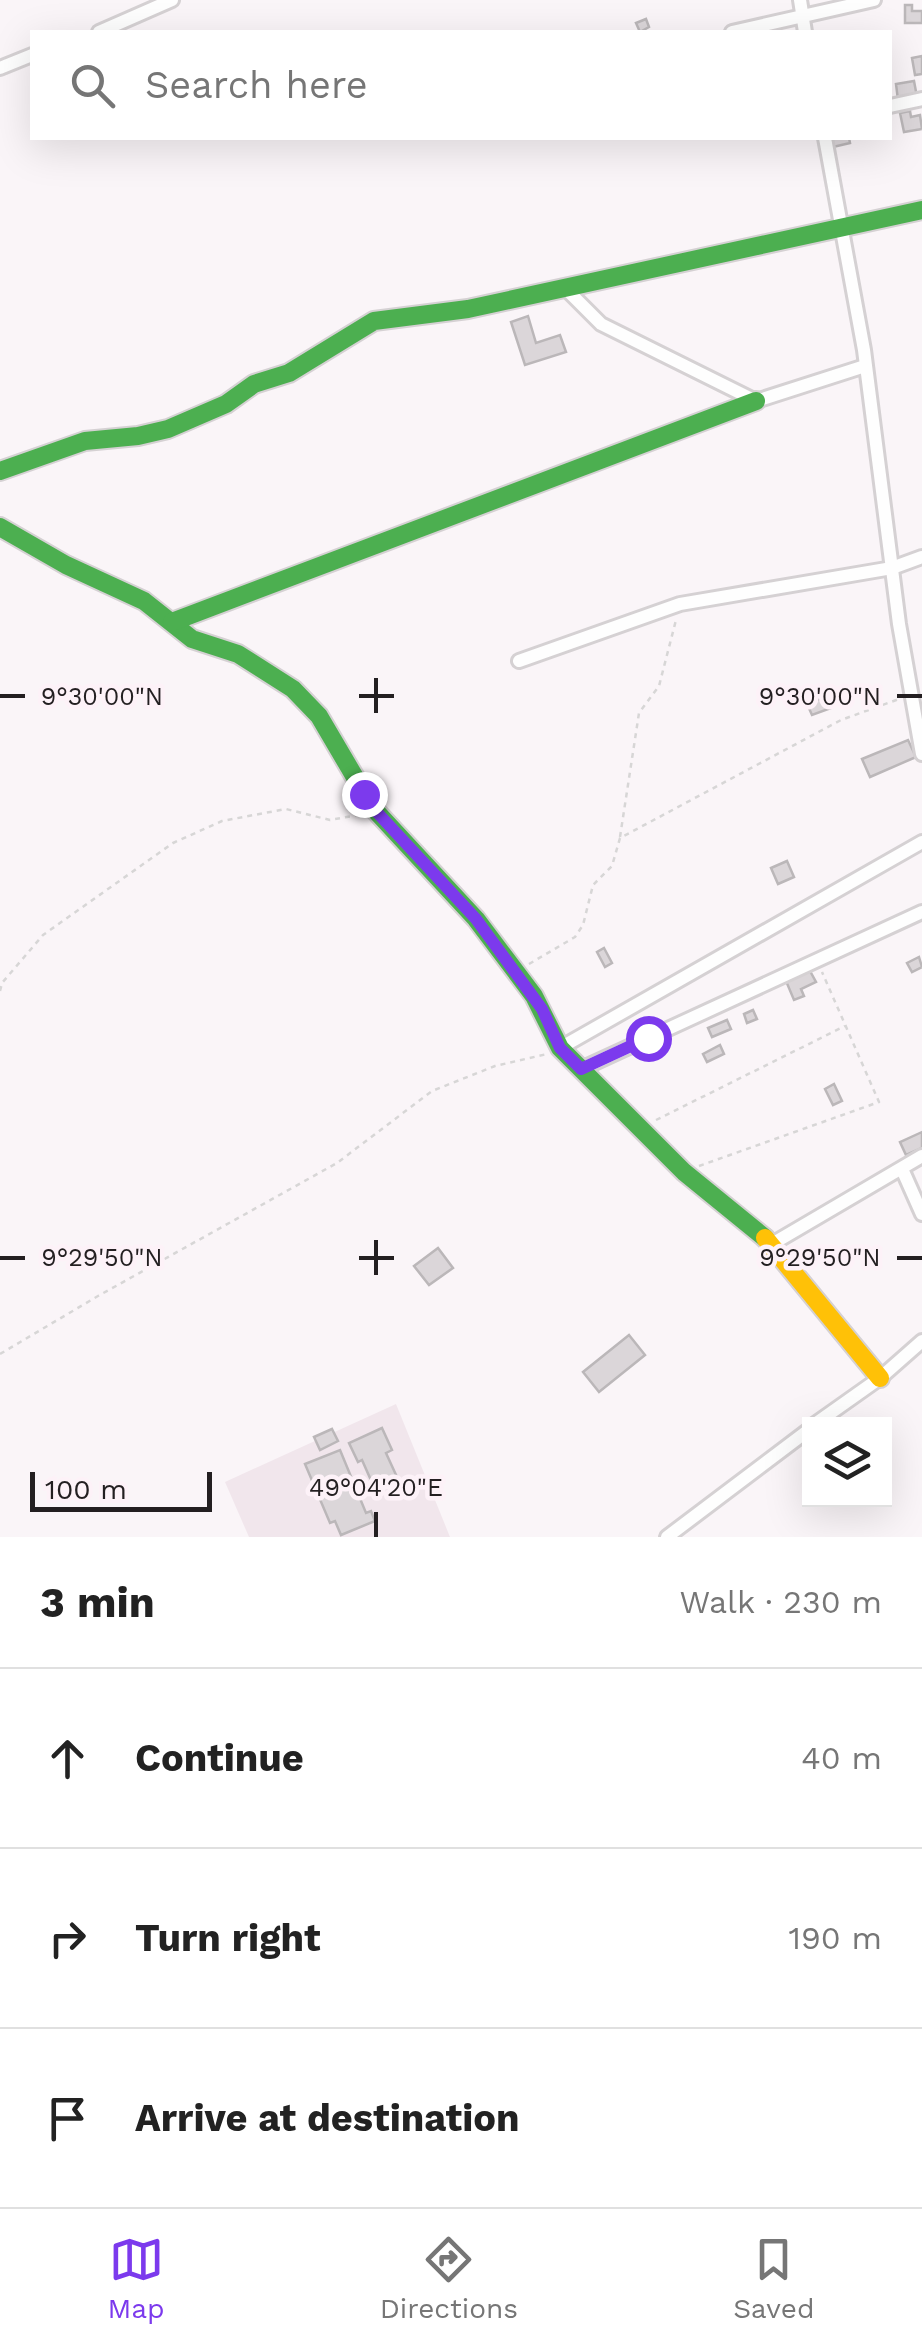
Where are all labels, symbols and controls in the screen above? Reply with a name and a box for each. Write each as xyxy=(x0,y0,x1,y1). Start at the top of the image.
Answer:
search box xyxy=(30,30,892,140)
icon: search xyxy=(65,58,120,113)
text: Search here xyxy=(145,63,368,107)
text: 9°30'00"N xyxy=(41,682,163,711)
text: 9°30'00"N xyxy=(759,682,881,711)
route end xyxy=(342,772,388,818)
route start xyxy=(626,1016,672,1062)
text: 9°29'50"N xyxy=(41,1243,163,1272)
text: 9°29'50"N xyxy=(759,1243,881,1272)
map controls xyxy=(802,1417,892,1507)
button: layers xyxy=(802,1417,892,1507)
scale bar xyxy=(30,1467,212,1512)
text: 100 m xyxy=(45,1473,127,1506)
text: 49°04'20"E xyxy=(309,1473,443,1502)
text: 3 min xyxy=(40,1578,155,1627)
text: Walk · 230 m xyxy=(680,1583,882,1621)
icon: ahead xyxy=(40,1731,95,1786)
text: Continue xyxy=(135,1736,304,1780)
text: 40 m xyxy=(801,1739,882,1777)
icon: right xyxy=(40,1911,95,1966)
text: Turn right xyxy=(135,1916,321,1960)
text: 190 m xyxy=(788,1919,882,1957)
icon: arrive xyxy=(40,2091,95,2146)
text: Arrive at destination xyxy=(135,2096,520,2140)
tab: Map xyxy=(108,2232,165,2325)
tab: Directions xyxy=(380,2232,518,2325)
tab: Saved xyxy=(733,2232,814,2325)

